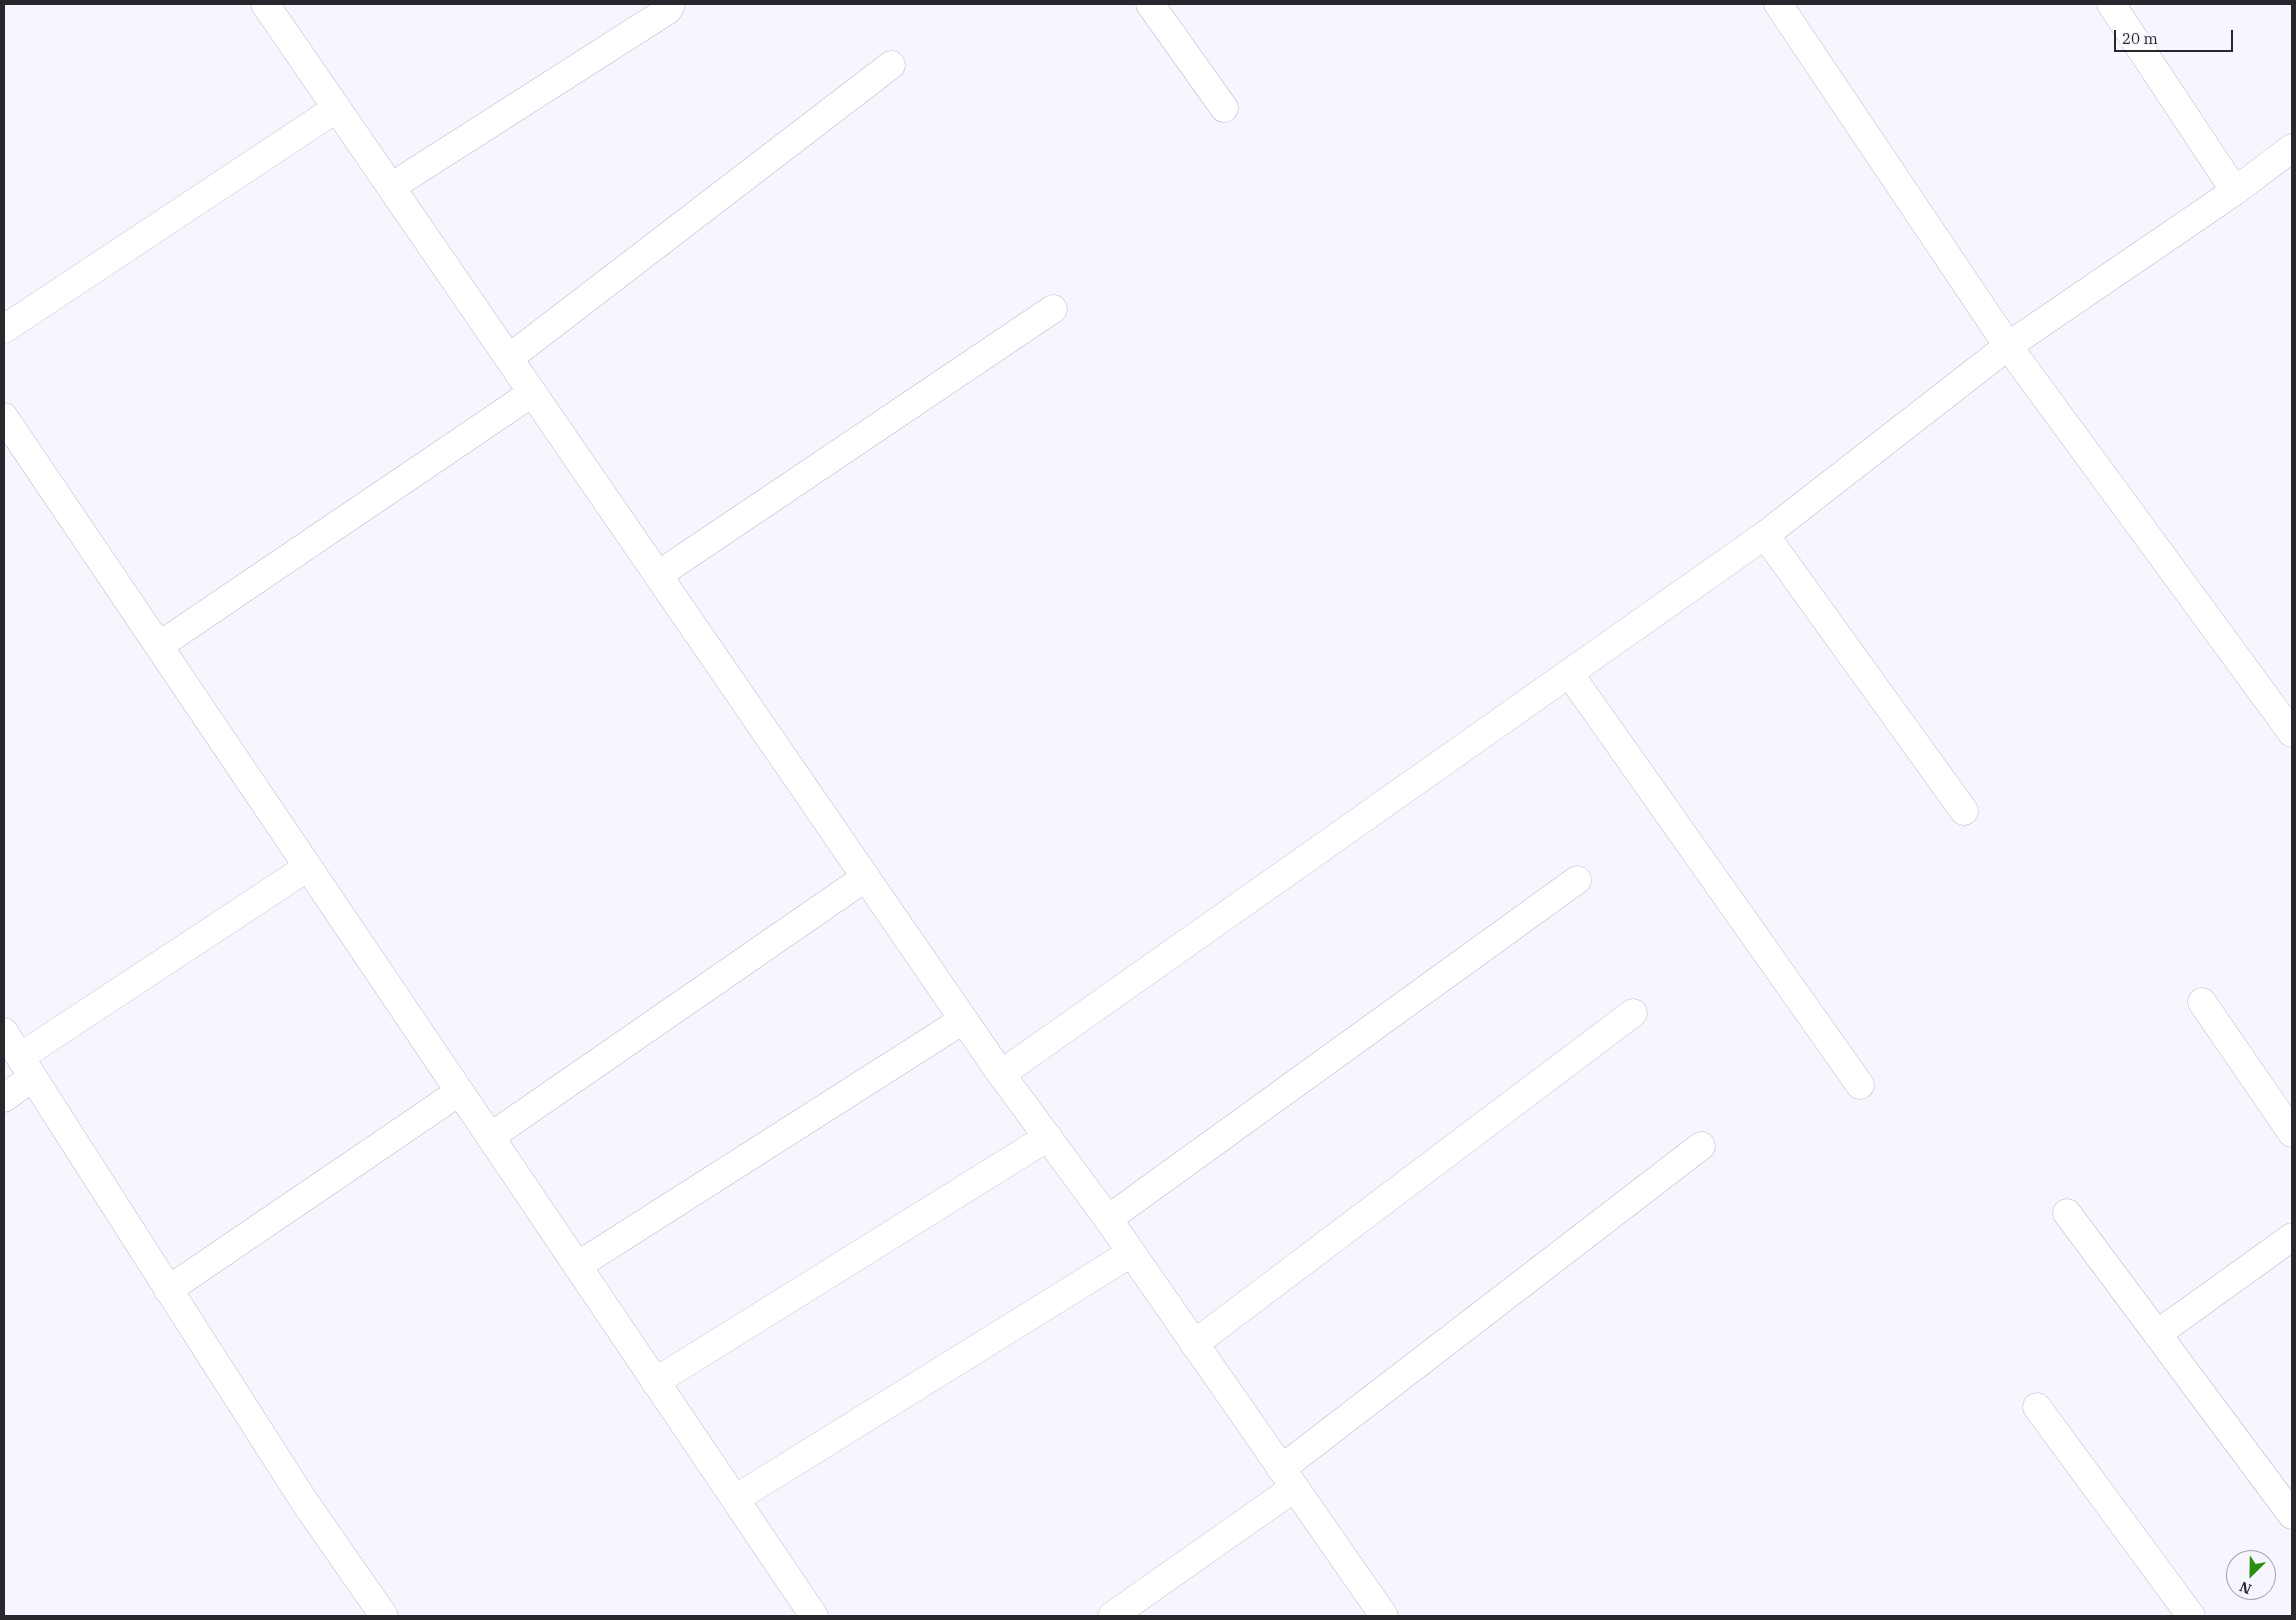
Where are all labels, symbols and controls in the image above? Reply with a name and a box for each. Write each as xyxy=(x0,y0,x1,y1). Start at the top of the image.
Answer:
scale bar xyxy=(2116,20,2235,52)
text: 20 m xyxy=(2122,29,2158,48)
north arrow xyxy=(2226,1550,2276,1600)
text: N xyxy=(2237,1577,2254,1598)

